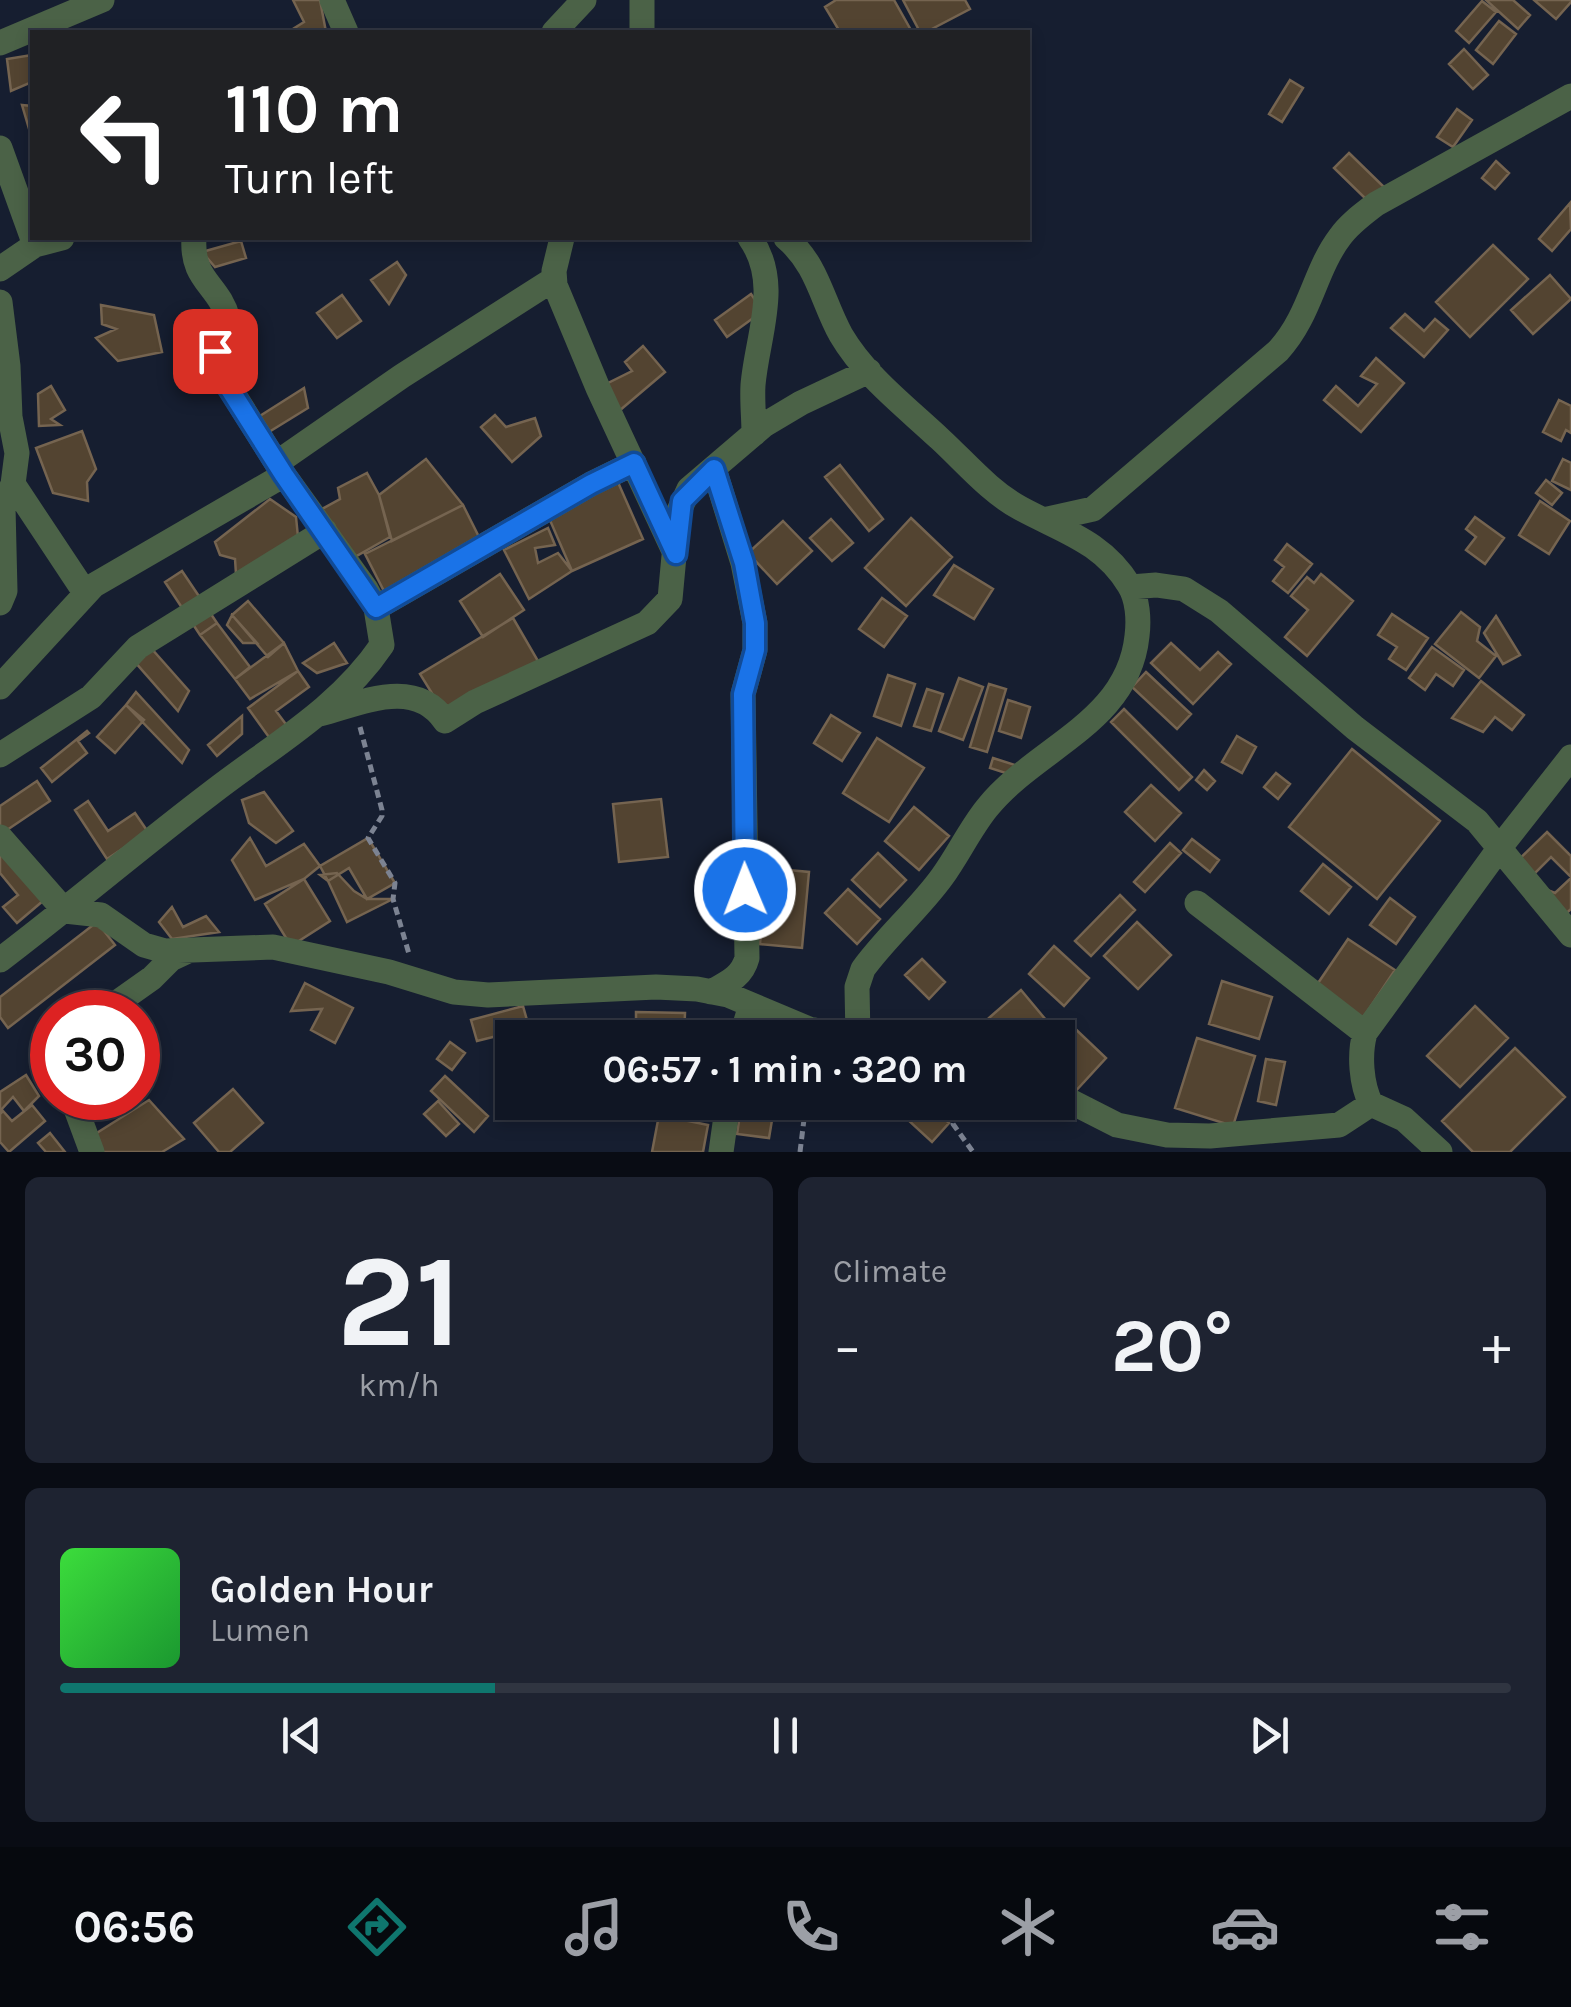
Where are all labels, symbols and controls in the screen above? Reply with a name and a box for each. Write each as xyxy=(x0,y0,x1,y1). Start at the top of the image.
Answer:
text: 110 m xyxy=(225,68,403,150)
icon: left xyxy=(60,70,190,200)
text: Turn left xyxy=(225,152,394,204)
pin xyxy=(173,309,258,394)
icon: arrive xyxy=(188,324,243,379)
position arrow xyxy=(693,838,797,942)
speed limit sign: 30 xyxy=(30,990,160,1120)
text: 06:57 · 1 min · 320 m xyxy=(603,1047,967,1092)
text: 21 xyxy=(337,1226,462,1378)
text: Climate xyxy=(833,1253,947,1290)
text: 20° xyxy=(1111,1302,1233,1390)
text: − xyxy=(833,1314,862,1378)
text: + xyxy=(1482,1314,1511,1378)
text: km/h xyxy=(358,1367,440,1404)
text: Golden Hour xyxy=(210,1567,433,1612)
text: Lumen xyxy=(210,1612,310,1649)
icon: previous xyxy=(274,1708,329,1763)
icon: pause xyxy=(758,1708,813,1763)
icon: next xyxy=(1242,1708,1297,1763)
icon: directions xyxy=(342,1892,412,1962)
icon: music xyxy=(559,1892,629,1962)
icon: phone xyxy=(776,1892,846,1962)
icon: climate xyxy=(993,1892,1063,1962)
icon: car xyxy=(1210,1892,1280,1962)
icon: filters xyxy=(1427,1892,1497,1962)
text: 06:56 xyxy=(74,1901,195,1953)

